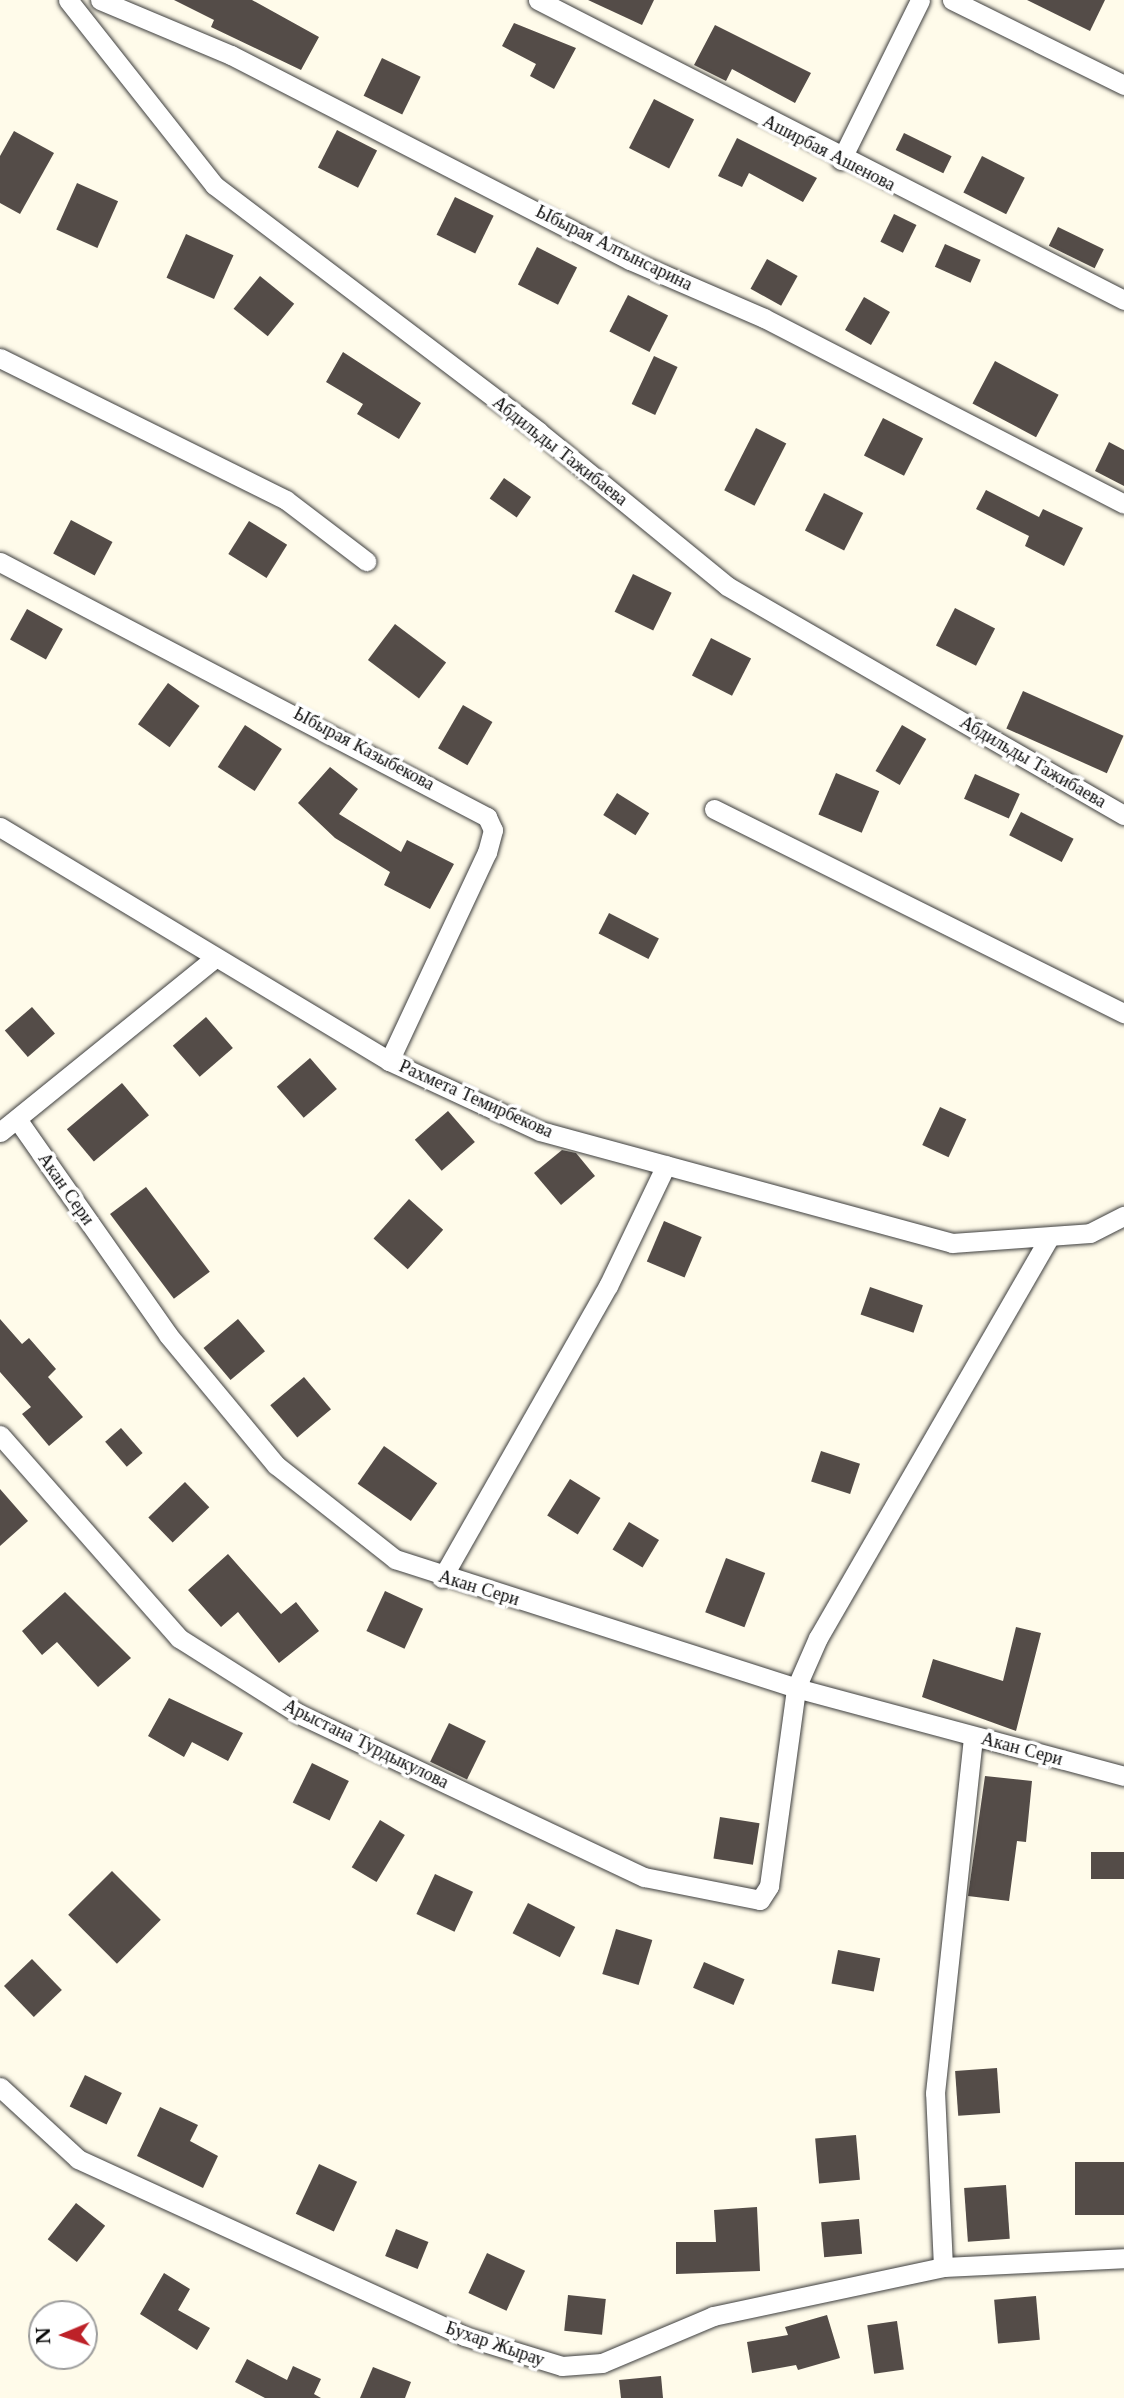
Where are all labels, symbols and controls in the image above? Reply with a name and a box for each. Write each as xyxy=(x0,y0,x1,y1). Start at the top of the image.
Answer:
street label: Аширбая Ашенова xyxy=(759,110,899,196)
street label: Ыбырая Алтынсарина xyxy=(532,201,696,295)
street label: Абдильды Тажибаева xyxy=(488,392,632,510)
street label: Ыбырая Казыбекова xyxy=(290,703,438,795)
street label: Абдильды Тажибаева xyxy=(956,711,1110,813)
street label: Рахмета Темирбекова xyxy=(396,1055,556,1143)
street label: Акан Сери xyxy=(33,1149,99,1229)
street label: Акан Сери xyxy=(436,1566,522,1610)
street label: Арыстана Турдыкулова xyxy=(280,1695,452,1793)
street label: Акан Сери xyxy=(979,1728,1065,1770)
north arrow xyxy=(28,2300,98,2370)
street label: Бухар Жырау xyxy=(443,2317,547,2371)
text: N xyxy=(32,2326,55,2345)

